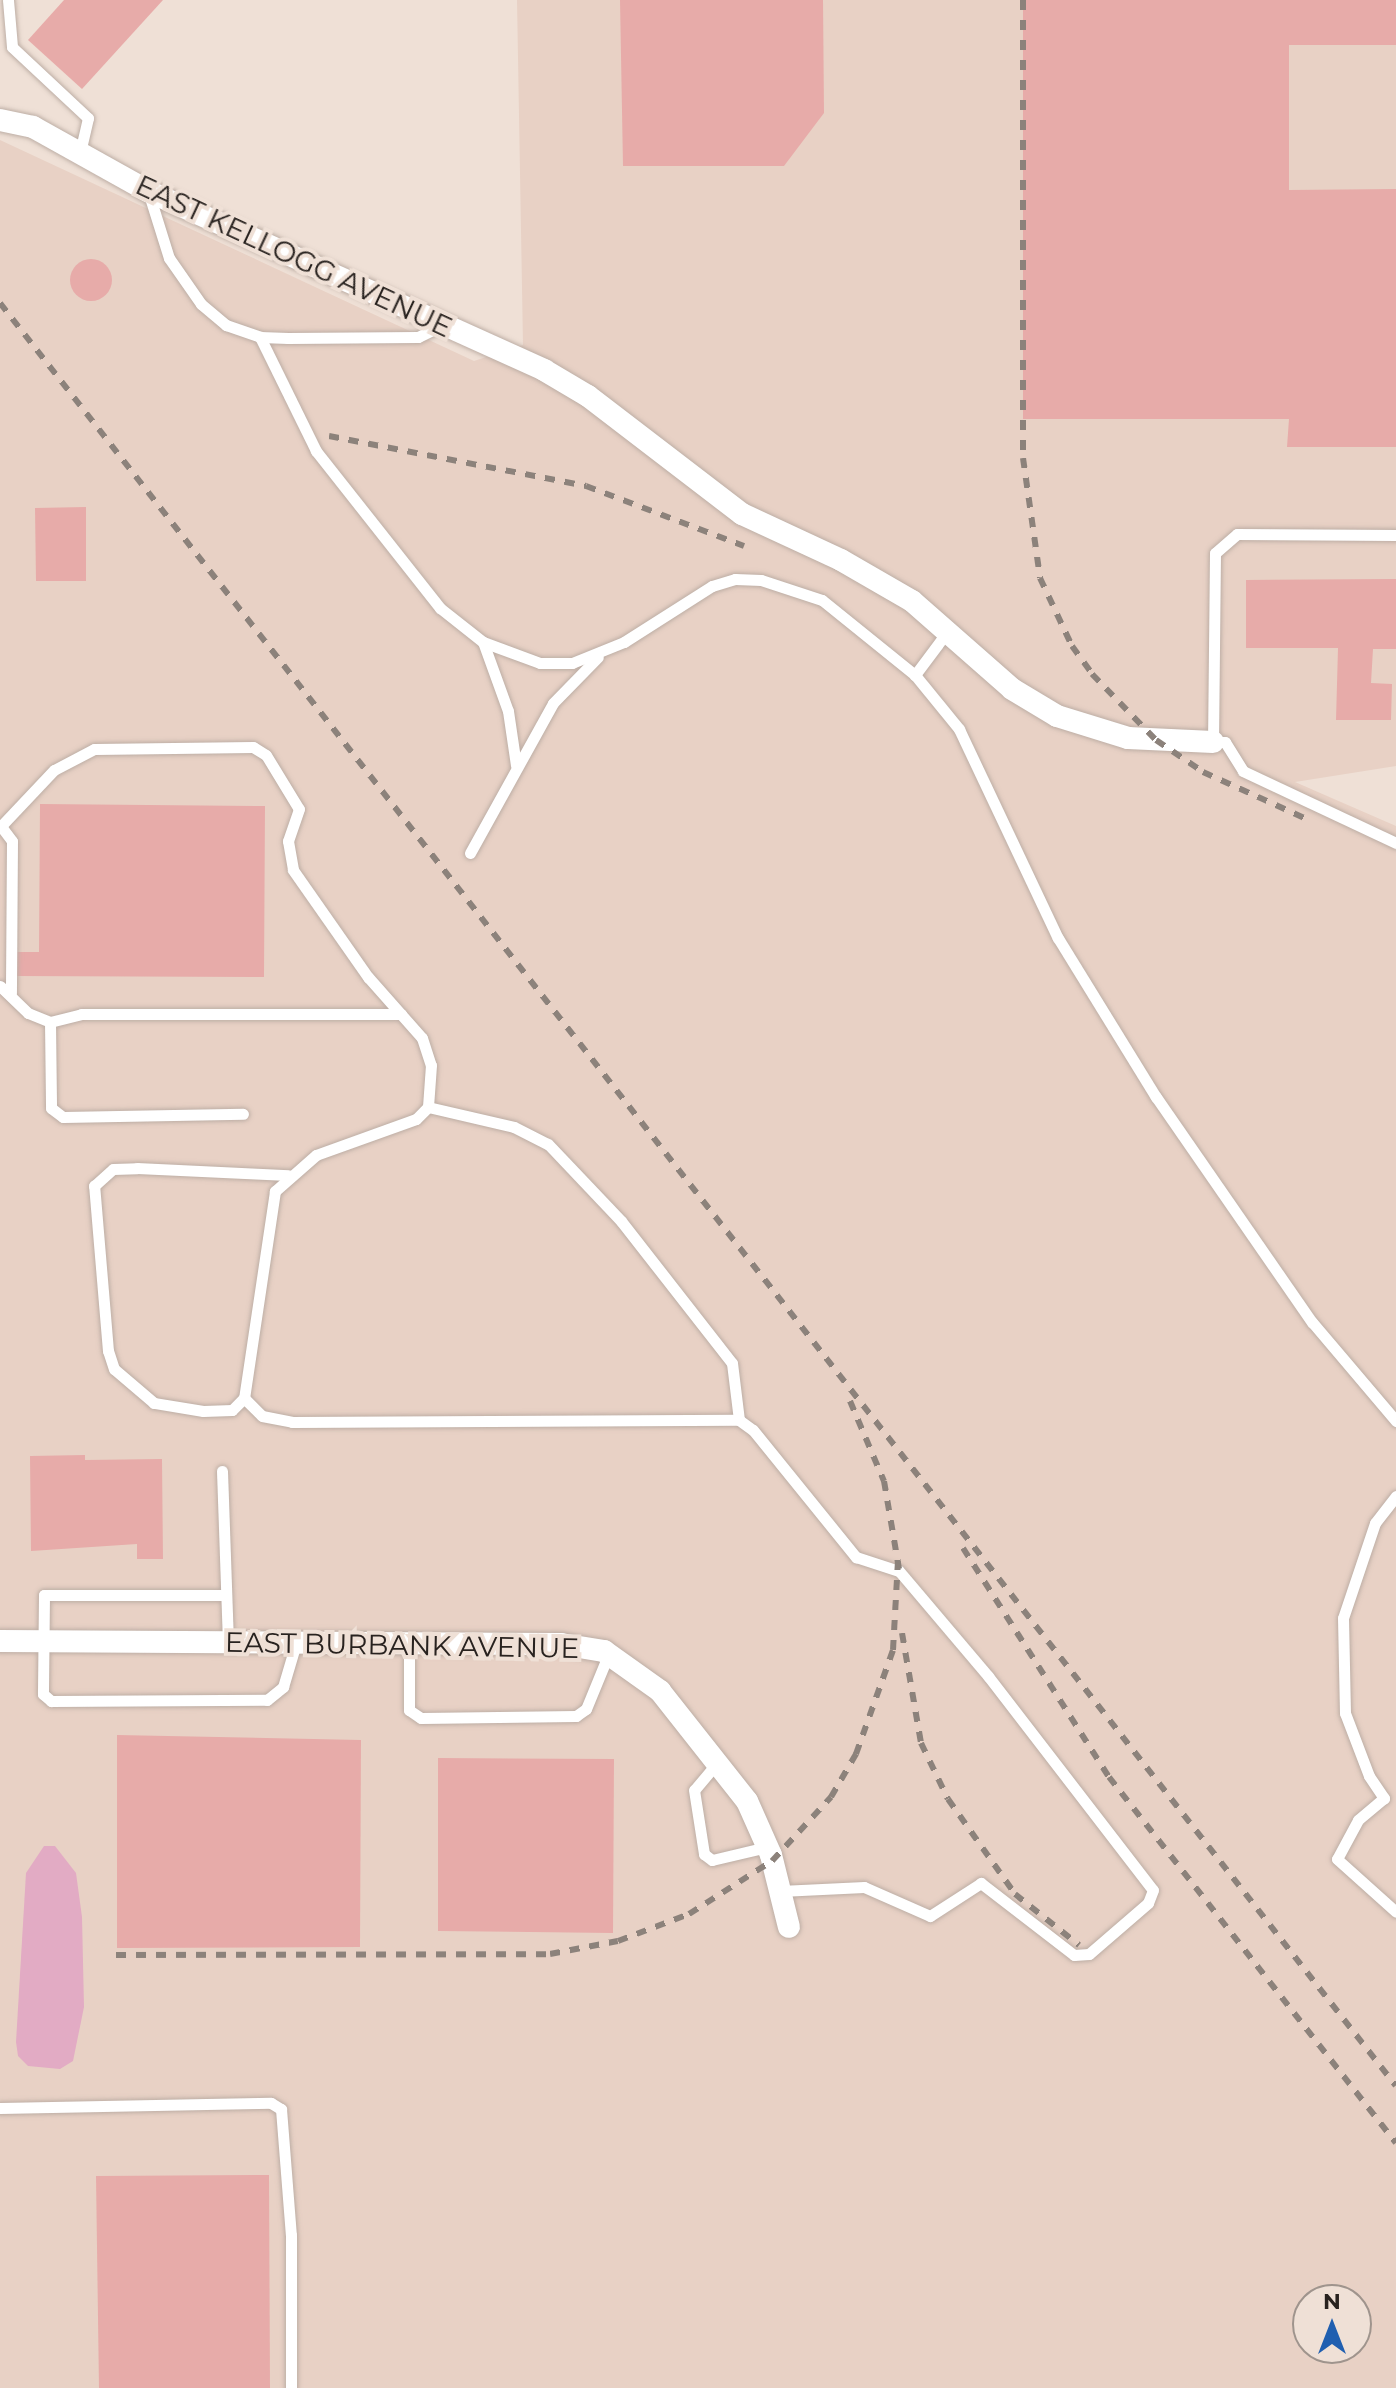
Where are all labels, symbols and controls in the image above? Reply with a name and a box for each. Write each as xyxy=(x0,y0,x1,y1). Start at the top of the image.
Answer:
street label: EAST KELLOGG AVENUE xyxy=(131,168,457,344)
street label: EAST BURBANK AVENUE xyxy=(225,1625,579,1665)
north arrow xyxy=(1292,2284,1372,2364)
text: N xyxy=(1323,2288,1341,2315)

